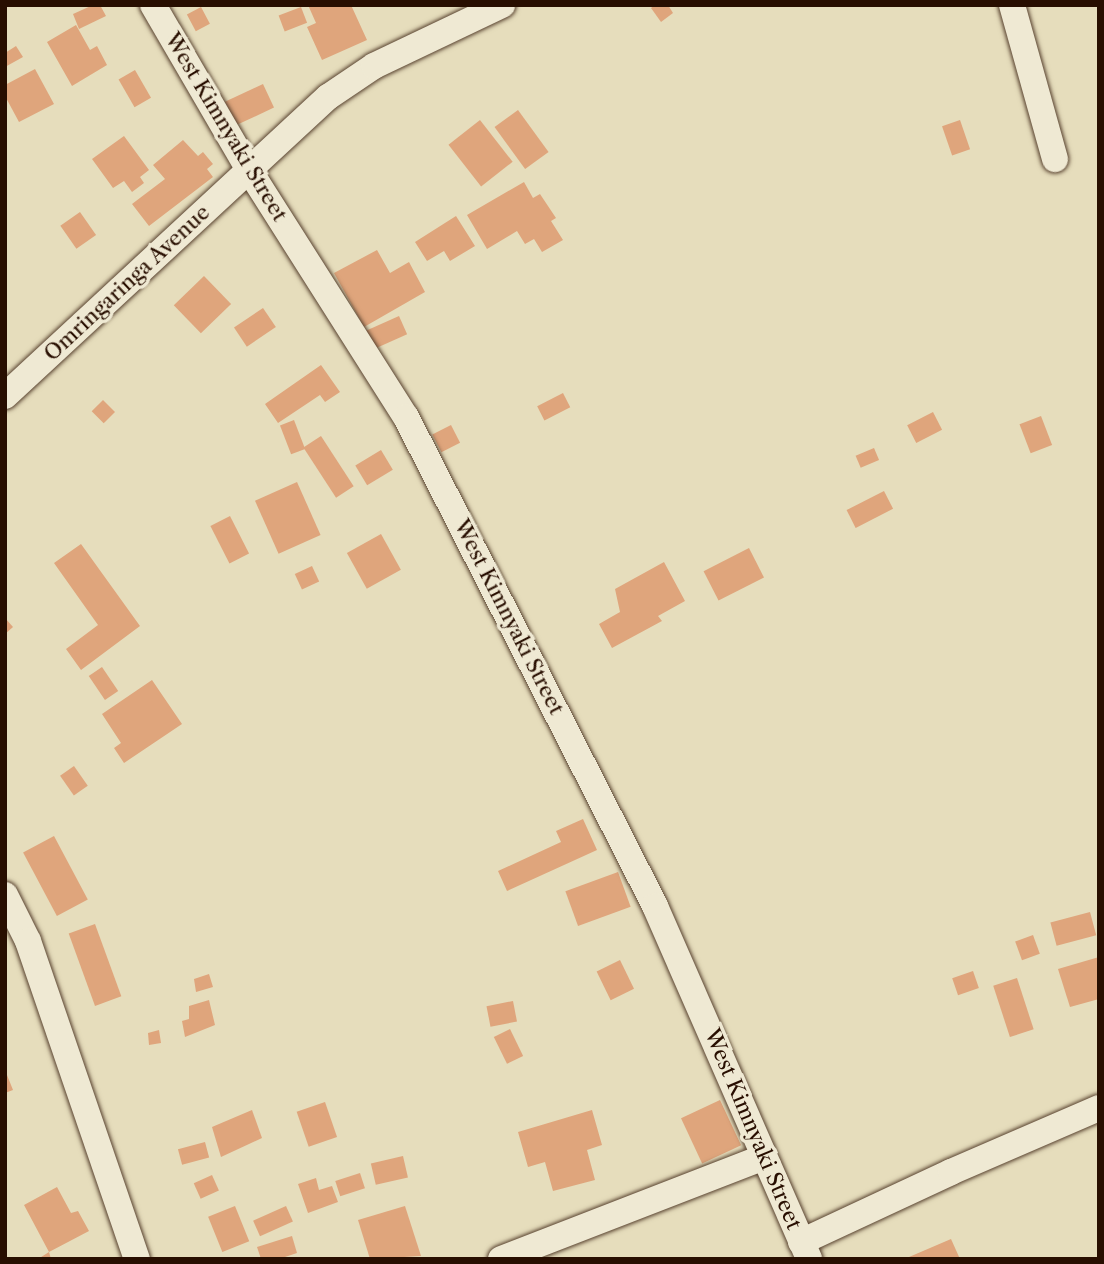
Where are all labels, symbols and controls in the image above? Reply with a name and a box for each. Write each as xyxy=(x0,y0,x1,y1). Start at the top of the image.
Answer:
street label: West Kimnyaki Street xyxy=(160,28,292,226)
street label: Omringaringa Avenue xyxy=(39,199,215,367)
street label: West Kimnyaki Street xyxy=(449,515,569,719)
street label: West Kimnyaki Street xyxy=(699,1025,807,1233)

